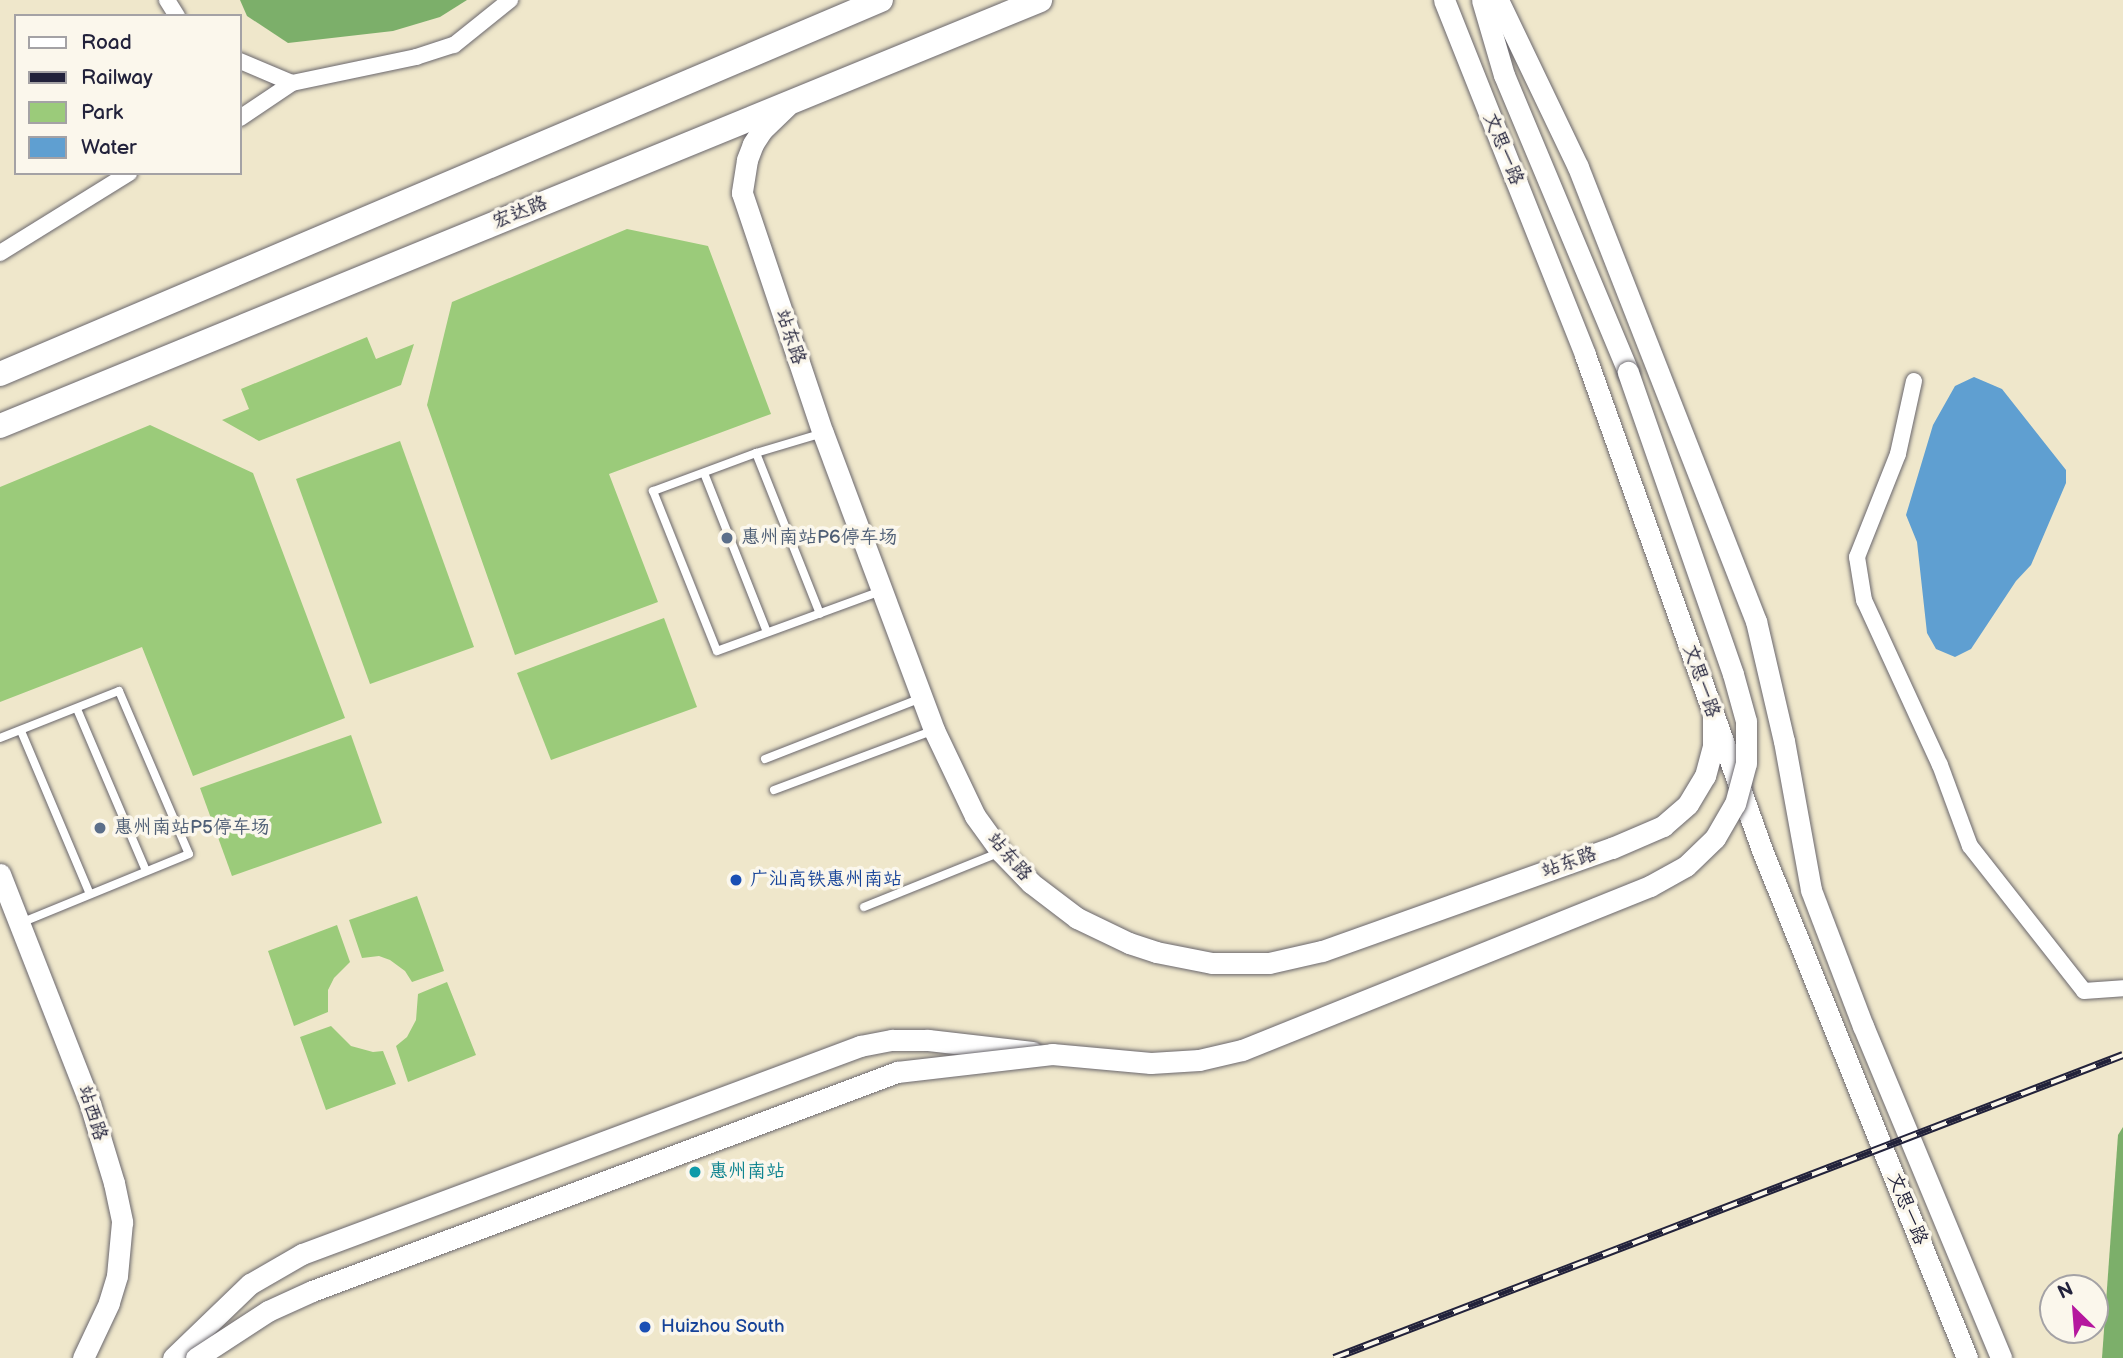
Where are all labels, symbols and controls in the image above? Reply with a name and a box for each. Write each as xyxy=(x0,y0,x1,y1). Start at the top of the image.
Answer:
legend xyxy=(14,14,242,175)
text: Road xyxy=(81,30,132,55)
text: Railway xyxy=(81,65,153,90)
text: Park xyxy=(81,100,123,125)
street label: 文思一路 xyxy=(1478,109,1528,189)
text: Water xyxy=(81,135,137,160)
street label: 宏达路 xyxy=(489,192,551,234)
street label: 站东路 xyxy=(770,306,810,368)
place label: 惠州南站P6停车场 xyxy=(741,527,898,549)
marker: 惠州南站P6停车场 xyxy=(719,530,735,546)
street label: 文思一路 xyxy=(1678,641,1724,721)
place label: 惠州南站P5停车场 xyxy=(114,817,270,839)
marker: 惠州南站P5停车场 xyxy=(92,820,108,836)
street label: 站东路 xyxy=(982,828,1036,886)
street label: 站东路 xyxy=(1538,843,1600,883)
place label: 广汕高铁惠州南站 xyxy=(750,869,902,891)
marker: 广汕高铁惠州南站 xyxy=(728,872,744,888)
street label: 站西路 xyxy=(72,1082,112,1144)
place label: 惠州南站 xyxy=(709,1161,785,1183)
marker: 惠州南站 xyxy=(687,1164,703,1180)
street label: 文思一路 xyxy=(1882,1169,1932,1249)
north arrow xyxy=(2039,1274,2109,1344)
text: N xyxy=(2054,1278,2077,1305)
place label: Huizhou South xyxy=(661,1316,785,1338)
marker: Huizhou South xyxy=(635,1317,655,1337)

